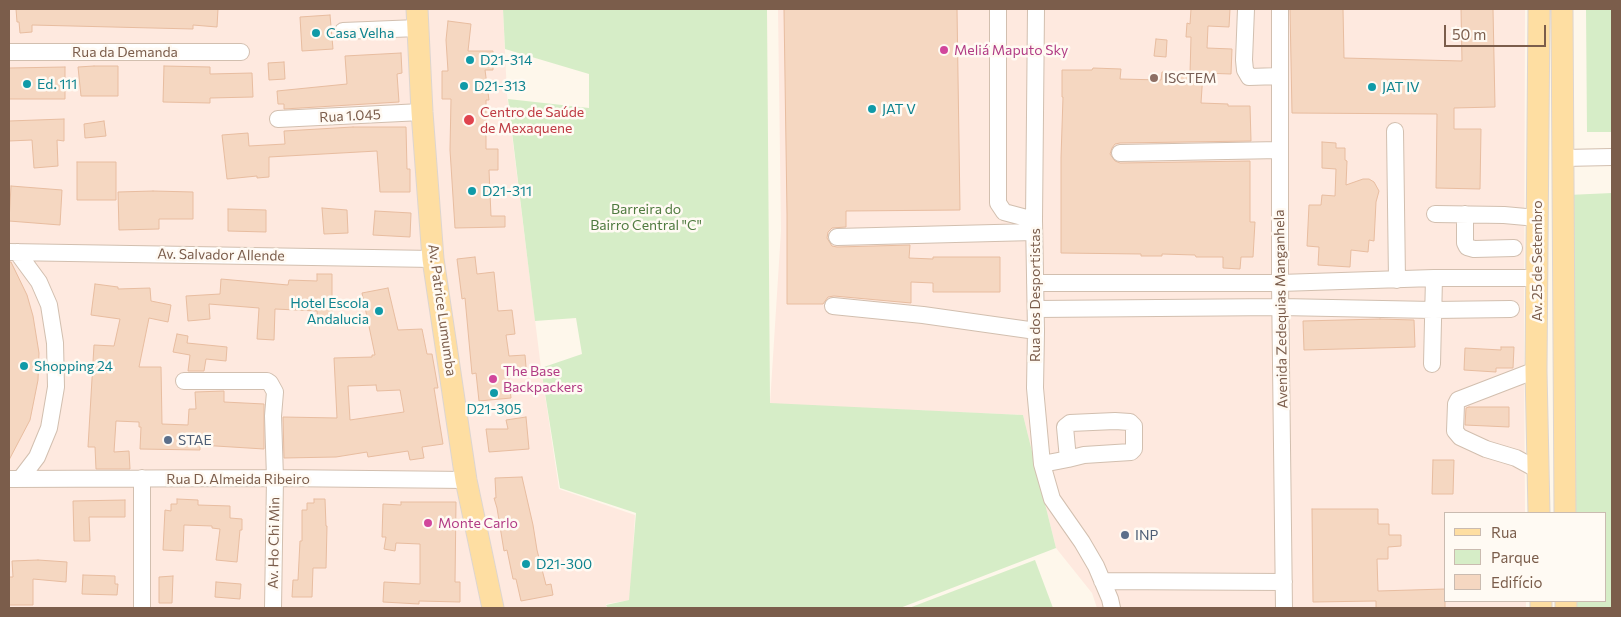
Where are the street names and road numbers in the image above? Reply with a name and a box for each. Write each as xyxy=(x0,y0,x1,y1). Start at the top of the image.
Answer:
street label: Rua da Demanda xyxy=(72,44,178,60)
street label: Rua 1.045 xyxy=(319,106,381,126)
street label: Av. 25 de Setembro xyxy=(1529,201,1545,321)
street label: Avenida Zedequias Manganhela xyxy=(1271,209,1291,409)
street label: Rua dos Desportistas xyxy=(1027,228,1043,362)
street label: Av. Patrice Lumumba xyxy=(424,243,460,377)
street label: Av. Salvador Allende xyxy=(157,245,285,265)
street label: Rua D. Almeida Ribeiro xyxy=(166,471,310,487)
street label: Av. Ho Chi Min xyxy=(265,497,283,589)

